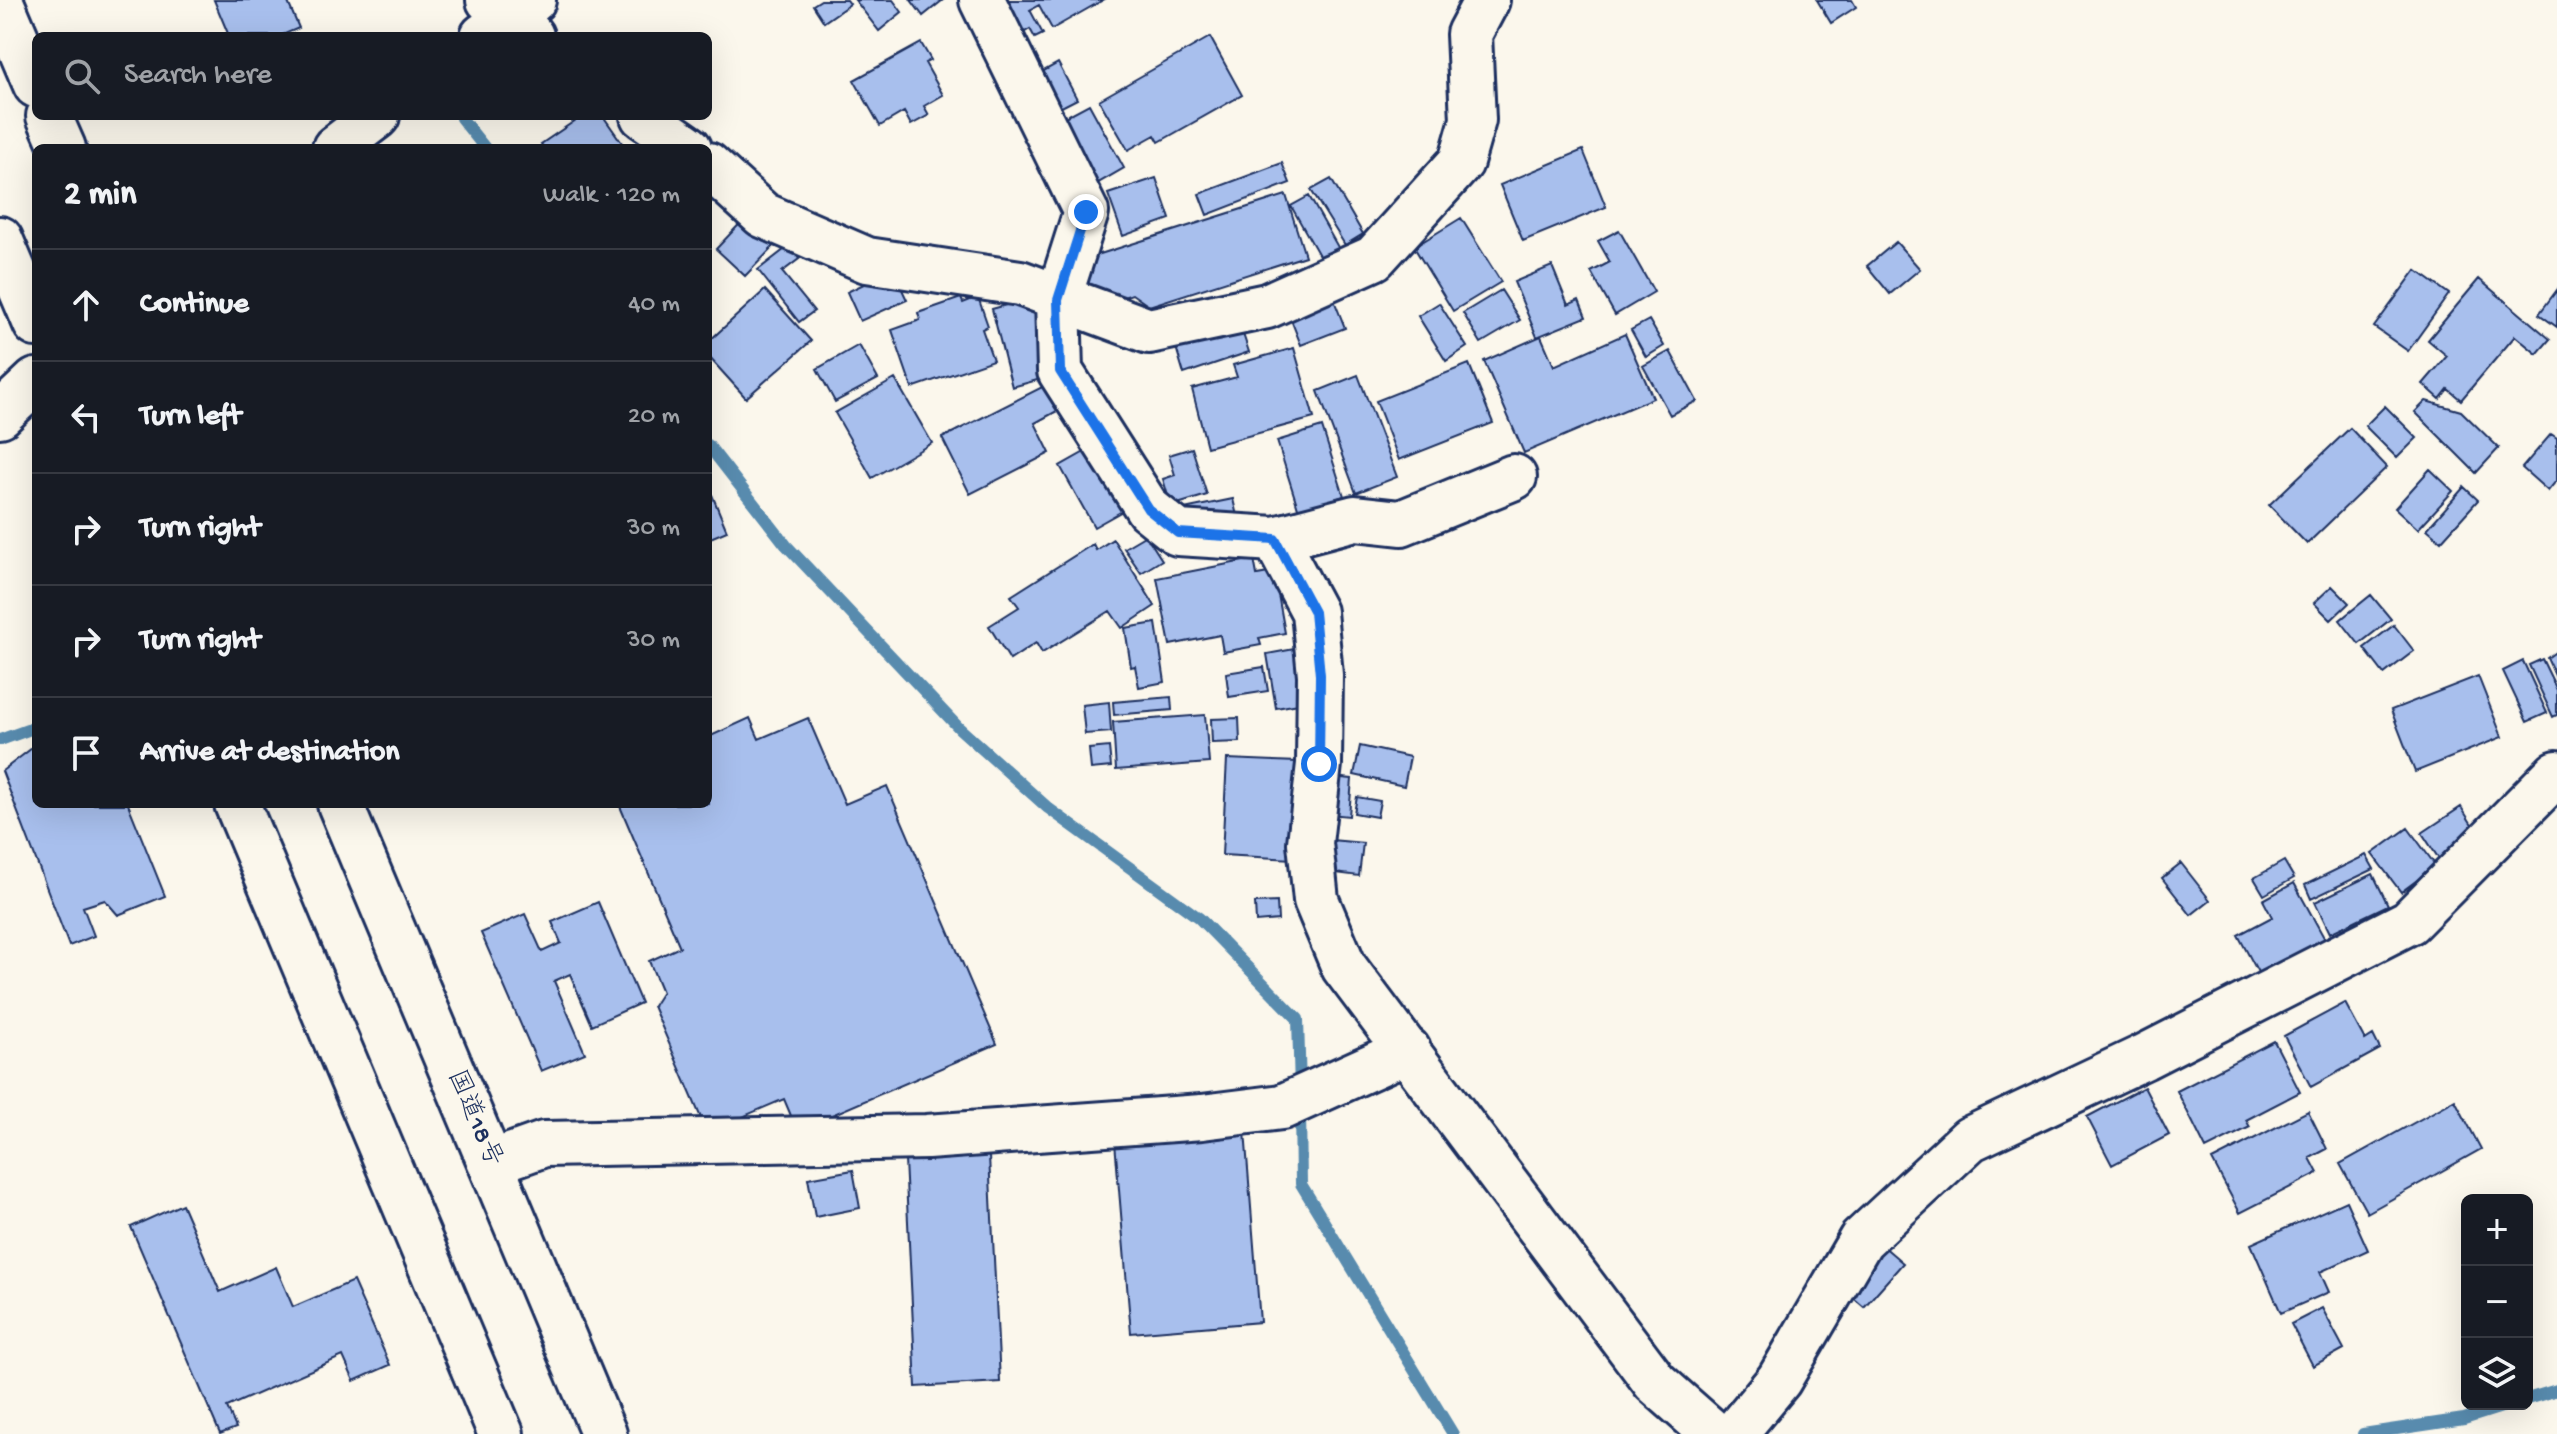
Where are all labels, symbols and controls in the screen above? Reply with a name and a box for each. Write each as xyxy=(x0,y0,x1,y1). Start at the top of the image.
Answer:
search box xyxy=(32,32,712,120)
icon: search xyxy=(60,54,104,98)
text: Search here xyxy=(124,59,272,94)
text: 2 min xyxy=(64,176,136,216)
text: Walk · 120 m xyxy=(543,181,680,212)
route end xyxy=(1068,194,1104,230)
icon: ahead xyxy=(64,283,108,327)
text: Continue xyxy=(140,288,249,323)
text: 40 m xyxy=(628,290,680,321)
icon: left xyxy=(64,395,108,439)
text: Turn left xyxy=(140,400,241,435)
text: 20 m xyxy=(628,402,680,433)
icon: right xyxy=(64,507,108,551)
text: Turn right xyxy=(140,512,260,547)
text: 30 m xyxy=(627,514,680,545)
icon: right xyxy=(64,619,108,663)
text: Turn right xyxy=(140,624,260,659)
text: 30 m xyxy=(627,626,680,657)
icon: arrive xyxy=(64,731,108,775)
text: Arrive at destination xyxy=(140,736,400,771)
route start xyxy=(1301,746,1337,782)
street label: 国道18号 xyxy=(439,1065,508,1172)
map controls xyxy=(2461,1194,2533,1410)
button: + xyxy=(2461,1194,2533,1266)
button: − xyxy=(2461,1266,2533,1338)
button: layers xyxy=(2461,1338,2533,1410)

